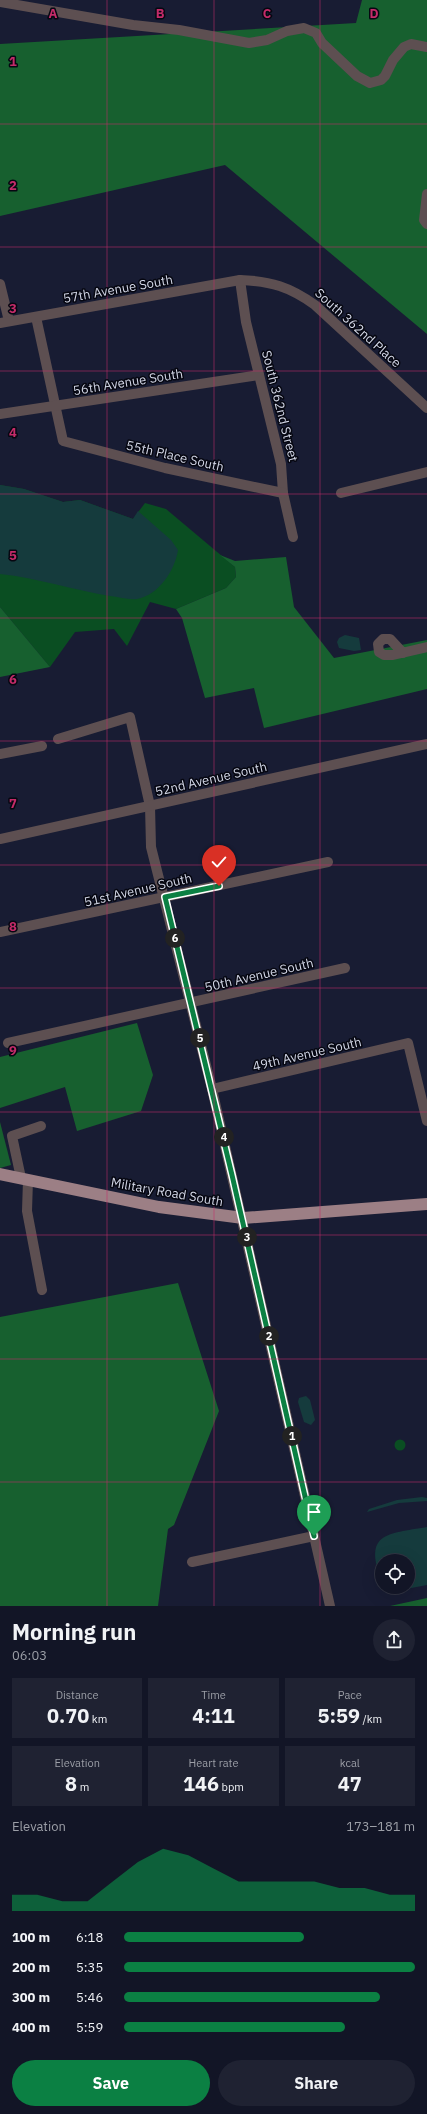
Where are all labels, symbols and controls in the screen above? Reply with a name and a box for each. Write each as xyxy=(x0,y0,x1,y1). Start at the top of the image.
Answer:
text: A xyxy=(49,5,58,22)
text: B xyxy=(156,5,165,22)
text: C xyxy=(263,5,272,22)
text: D xyxy=(369,5,379,22)
text: 1 xyxy=(9,53,17,70)
text: 2 xyxy=(9,177,17,194)
street label: 57th Avenue South xyxy=(62,271,174,307)
street label: South 362nd Place xyxy=(311,285,405,371)
text: 3 xyxy=(9,300,17,317)
street label: South 362nd Street xyxy=(258,348,302,464)
street label: 56th Avenue South xyxy=(72,365,184,399)
text: 4 xyxy=(9,424,17,441)
street label: 55th Place South xyxy=(124,436,226,476)
text: 5 xyxy=(9,547,17,564)
text: 6 xyxy=(9,671,17,688)
street label: 52nd Avenue South xyxy=(153,758,269,800)
text: 7 xyxy=(9,795,17,812)
pin xyxy=(202,845,236,886)
icon: check xyxy=(208,851,230,873)
street label: 51st Avenue South xyxy=(82,869,194,911)
text: 8 xyxy=(9,918,17,935)
pin: 6 xyxy=(165,928,185,948)
text: 6 xyxy=(172,931,178,945)
street label: 50th Avenue South xyxy=(203,954,315,996)
pin: 5 xyxy=(190,1028,210,1048)
text: 5 xyxy=(197,1031,203,1045)
street label: 49th Avenue South xyxy=(251,1033,363,1075)
text: 9 xyxy=(9,1042,17,1059)
pin: 4 xyxy=(214,1127,234,1147)
text: 4 xyxy=(221,1130,227,1144)
street label: Military Road South xyxy=(110,1174,224,1210)
pin: 3 xyxy=(237,1227,257,1247)
text: 3 xyxy=(244,1230,250,1244)
pin: 2 xyxy=(259,1326,279,1346)
text: 2 xyxy=(266,1329,272,1343)
pin: 1 xyxy=(282,1426,302,1446)
text: 1 xyxy=(289,1429,295,1443)
pin xyxy=(297,1495,331,1536)
icon: arrive xyxy=(303,1501,325,1523)
map controls xyxy=(375,1554,415,1594)
button: locate xyxy=(375,1554,415,1594)
text: Morning run xyxy=(12,1617,136,1646)
button: share xyxy=(373,1619,415,1661)
text: 06:03 xyxy=(12,1647,47,1664)
text: Distance xyxy=(56,1688,99,1702)
text: Time xyxy=(201,1688,226,1702)
text: Pace xyxy=(338,1688,362,1702)
text: 0.70 xyxy=(47,1702,89,1729)
text: 4:11 xyxy=(192,1702,235,1729)
text: 5:59 xyxy=(317,1702,360,1729)
text: km xyxy=(89,1712,107,1726)
text: /km xyxy=(360,1712,382,1726)
text: Elevation xyxy=(54,1756,100,1770)
text: Heart rate xyxy=(189,1756,238,1770)
text: kcal xyxy=(340,1756,360,1770)
text: 8 xyxy=(65,1770,77,1797)
text: 146 xyxy=(183,1770,219,1797)
text: 47 xyxy=(338,1770,362,1797)
text: m xyxy=(77,1780,89,1794)
text: bpm xyxy=(219,1780,244,1794)
text: Elevation xyxy=(12,1818,66,1835)
text: 173–181 m xyxy=(346,1818,415,1835)
text: 100 m xyxy=(12,1929,50,1946)
text: 6:18 xyxy=(76,1929,103,1946)
text: 200 m xyxy=(12,1959,50,1976)
text: 5:35 xyxy=(76,1959,103,1976)
text: 300 m xyxy=(12,1989,50,2006)
text: 5:46 xyxy=(76,1989,103,2006)
text: 400 m xyxy=(12,2019,50,2036)
text: 5:59 xyxy=(76,2019,103,2036)
button: Save xyxy=(12,2060,210,2106)
button: Share xyxy=(218,2060,415,2106)

